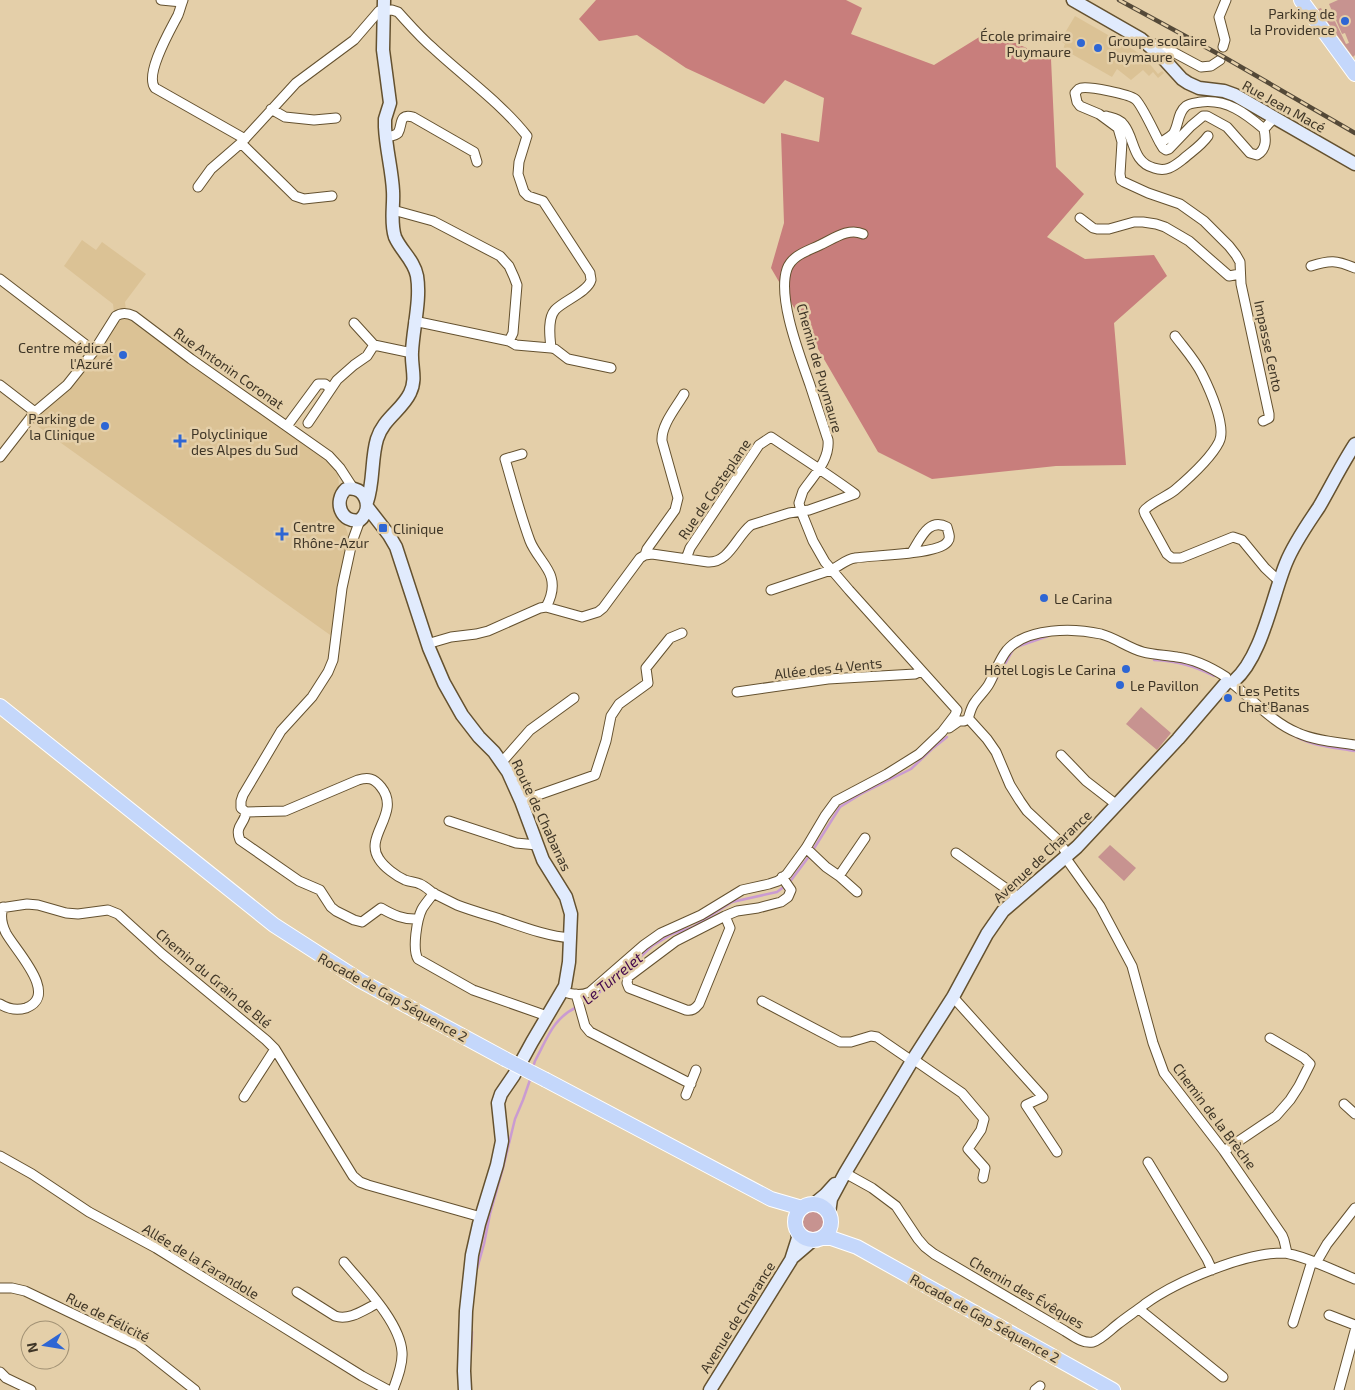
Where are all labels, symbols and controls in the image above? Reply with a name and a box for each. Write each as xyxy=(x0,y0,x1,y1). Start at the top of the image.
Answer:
place label: Parking de la Providence xyxy=(1250,5,1335,38)
marker: Parking de la Providence xyxy=(1339,15,1351,27)
place label: École primaire Puymaure xyxy=(980,27,1071,60)
place label: Groupe scolaire Puymaure xyxy=(1108,32,1207,65)
marker: École primaire Puymaure xyxy=(1075,37,1087,49)
marker: Groupe scolaire Puymaure xyxy=(1092,42,1104,54)
street label: Rue Jean Macé xyxy=(1239,76,1329,136)
street label: Impasse Cento xyxy=(1251,298,1287,394)
street label: Chemin de Puymaure xyxy=(793,301,847,435)
street label: Rue Antonin Coronat xyxy=(171,324,287,412)
place label: Centre médical l'Azuré xyxy=(18,339,114,372)
marker: Centre médical l'Azuré xyxy=(117,349,129,361)
place label: Parking de la Clinique xyxy=(28,410,95,443)
marker: Parking de la Clinique xyxy=(99,420,111,432)
place label: Polyclinique des Alpes du Sud xyxy=(191,425,298,458)
marker: Polyclinique des Alpes du Sud xyxy=(173,434,187,448)
street label: Rue de Costeplane xyxy=(674,436,754,542)
place label: Centre Rhône-Azur xyxy=(293,518,370,551)
place label: Clinique xyxy=(393,520,444,537)
marker: Clinique xyxy=(377,522,389,534)
marker: Centre Rhône-Azur xyxy=(275,527,289,541)
place label: Le Carina xyxy=(1054,590,1112,607)
marker: Le Carina xyxy=(1038,592,1050,604)
street label: Allée des 4 Vents xyxy=(773,654,883,682)
place label: Hôtel Logis Le Carina xyxy=(984,661,1116,678)
marker: Hôtel Logis Le Carina xyxy=(1120,663,1132,675)
place label: Le Pavillon xyxy=(1130,677,1199,694)
marker: Le Pavillon xyxy=(1114,679,1126,691)
place label: Les Petits Chat'Banas xyxy=(1238,682,1309,715)
marker: Les Petits Chat'Banas xyxy=(1222,692,1234,704)
street label: Route de Chabanas xyxy=(509,756,575,874)
street label: Avenue de Charance xyxy=(989,806,1095,906)
street label: Chemin du Grain de Blé xyxy=(153,925,275,1031)
water label: Le Turrelet xyxy=(578,948,646,1008)
street label: Rocade de Gap Séquence 2 xyxy=(315,949,471,1045)
street label: Chemin de la Brèche xyxy=(1170,1060,1260,1172)
street label: Allée de la Farandole xyxy=(140,1220,262,1302)
street label: Chemin des Évêques xyxy=(967,1252,1087,1332)
street label: Avenue de Charance xyxy=(696,1258,778,1376)
street label: Rocade de Gap Séquence 2 xyxy=(907,1270,1063,1366)
street label: Rue de Félicité xyxy=(63,1289,153,1345)
north arrow xyxy=(20,1320,70,1370)
text: N xyxy=(22,1341,41,1355)

